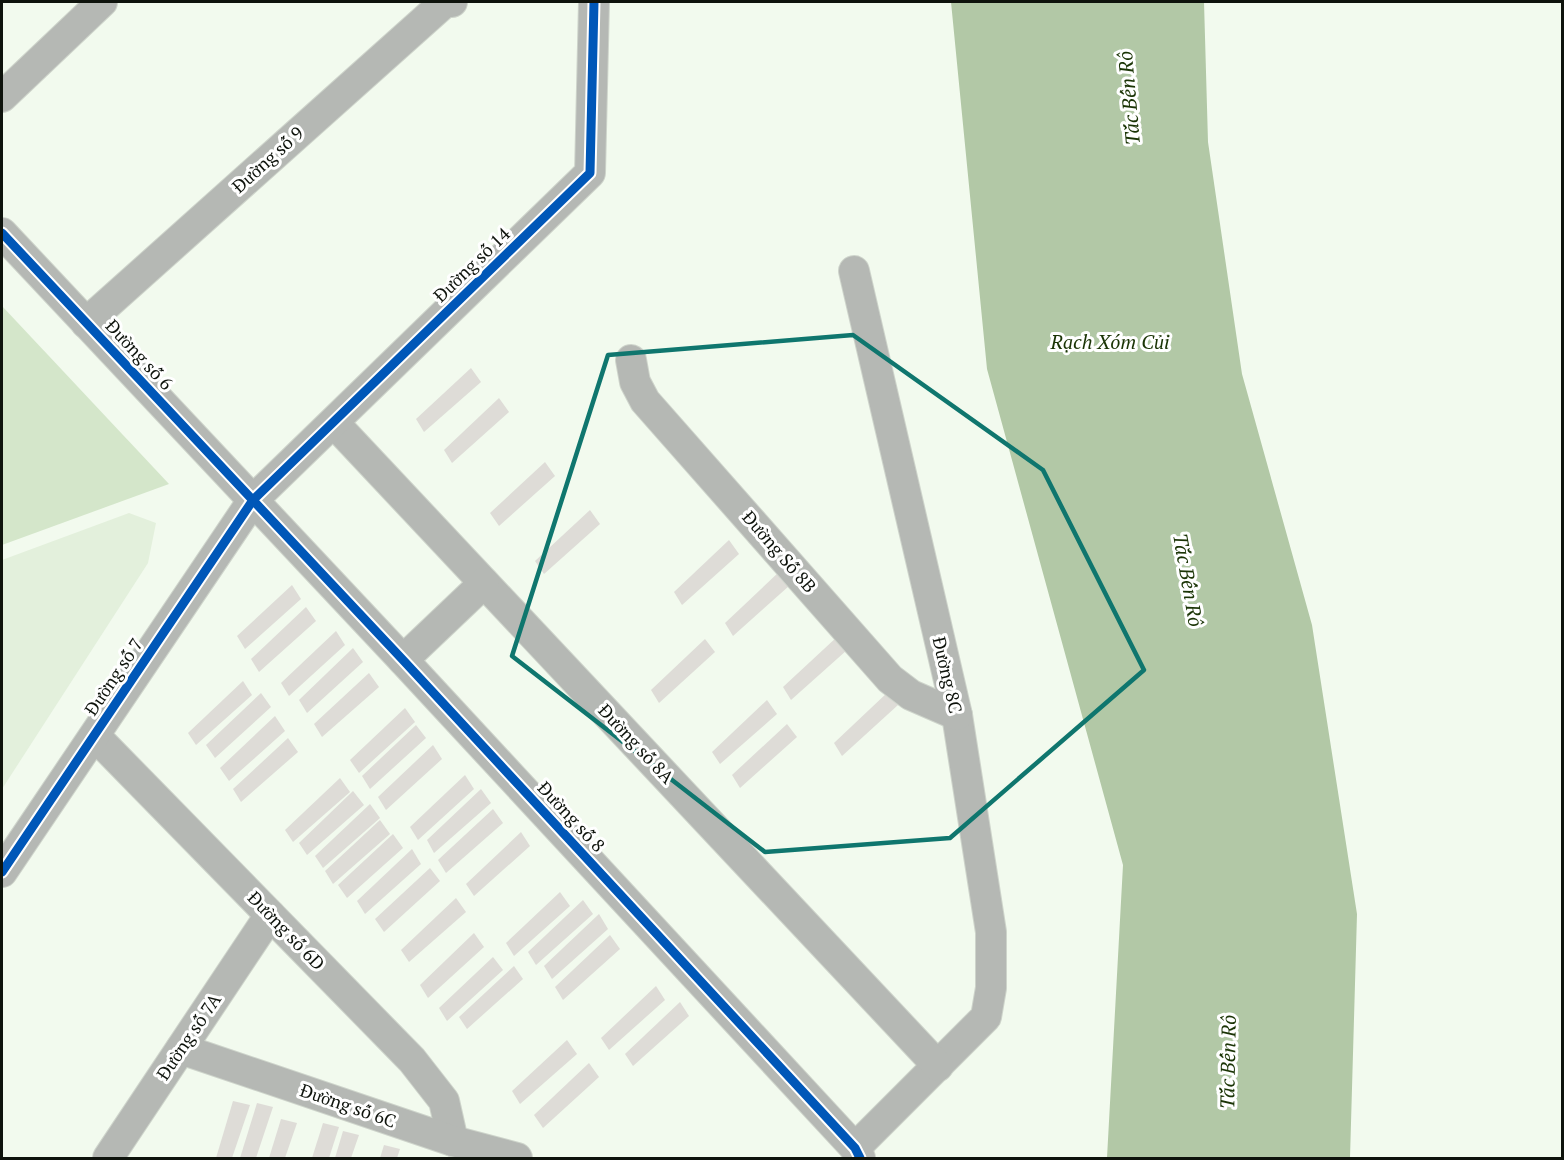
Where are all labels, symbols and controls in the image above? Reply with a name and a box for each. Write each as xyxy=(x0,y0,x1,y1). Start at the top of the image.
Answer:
water label: Tắc Bến Rô xyxy=(1111,50,1146,146)
street label: Đường số 9 xyxy=(226,121,308,198)
street label: Đường số 14 xyxy=(428,221,515,307)
street label: Đường số 6 xyxy=(101,314,179,395)
water label: Rạch Xóm Củi xyxy=(1050,328,1170,355)
street label: Đường Số 8B xyxy=(737,505,822,597)
water label: Tắc Bến Rô xyxy=(1167,531,1210,629)
street label: Đường số 7 xyxy=(79,633,148,720)
street label: Đường 8C xyxy=(928,634,968,715)
street label: Đường số 8A xyxy=(594,698,680,789)
street label: Đường số 8 xyxy=(533,776,611,857)
street label: Đường số 6D xyxy=(243,886,330,975)
street label: Đường số 7A xyxy=(150,988,226,1084)
water label: Tắc Bến Rô xyxy=(1213,1015,1242,1109)
street label: Đường số 6C xyxy=(297,1077,399,1133)

